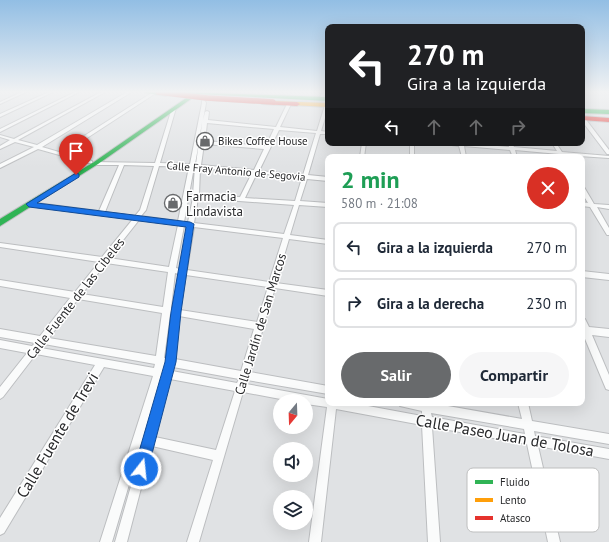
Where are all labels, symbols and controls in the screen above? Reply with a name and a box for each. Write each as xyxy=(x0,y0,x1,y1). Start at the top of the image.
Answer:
text: 270 m xyxy=(407,36,484,73)
icon: left xyxy=(341,40,393,92)
text: Gira a la izquierda xyxy=(407,72,546,95)
icon: left xyxy=(381,116,403,138)
icon: ahead xyxy=(423,116,445,138)
icon: ahead xyxy=(465,116,487,138)
icon: right xyxy=(507,116,529,138)
shop icon: Bikes Coffee House xyxy=(195,131,215,151)
pin xyxy=(59,134,93,175)
place label: Bikes Coffee House xyxy=(218,134,308,148)
icon: arrive xyxy=(65,140,87,162)
street label: Calle Fray Antonio de Segovia xyxy=(166,158,306,184)
text: 2 min xyxy=(341,164,400,195)
button: close xyxy=(527,167,569,209)
place label: Farmacia Lindavista xyxy=(186,188,243,220)
shop icon: Farmacia Lindavista xyxy=(163,193,183,213)
text: 580 m · 21:08 xyxy=(341,195,418,212)
street label: Calle Fuente de las Cibeles xyxy=(23,234,128,363)
icon: left xyxy=(343,236,365,258)
text: Gira a la izquierda xyxy=(377,238,493,257)
text: 270 m xyxy=(526,238,567,257)
street label: Calle Jardín de San Marcos xyxy=(231,251,290,397)
icon: right xyxy=(343,292,365,314)
text: Gira a la derecha xyxy=(377,294,484,313)
text: 230 m xyxy=(526,294,567,313)
button: Salir xyxy=(341,352,451,398)
button: Compartir xyxy=(459,352,569,398)
street label: Calle Fuente de Trevi xyxy=(12,369,102,501)
north arrow xyxy=(273,394,313,434)
map controls xyxy=(273,394,313,530)
street label: Calle Paseo Juan de Tolosa xyxy=(414,409,596,461)
button: sound xyxy=(273,442,313,482)
position arrow xyxy=(120,448,162,490)
legend xyxy=(467,468,599,532)
text: Fluido xyxy=(500,475,530,489)
button: layers xyxy=(273,490,313,530)
text: Lento xyxy=(500,493,526,507)
text: Atasco xyxy=(500,511,531,525)

